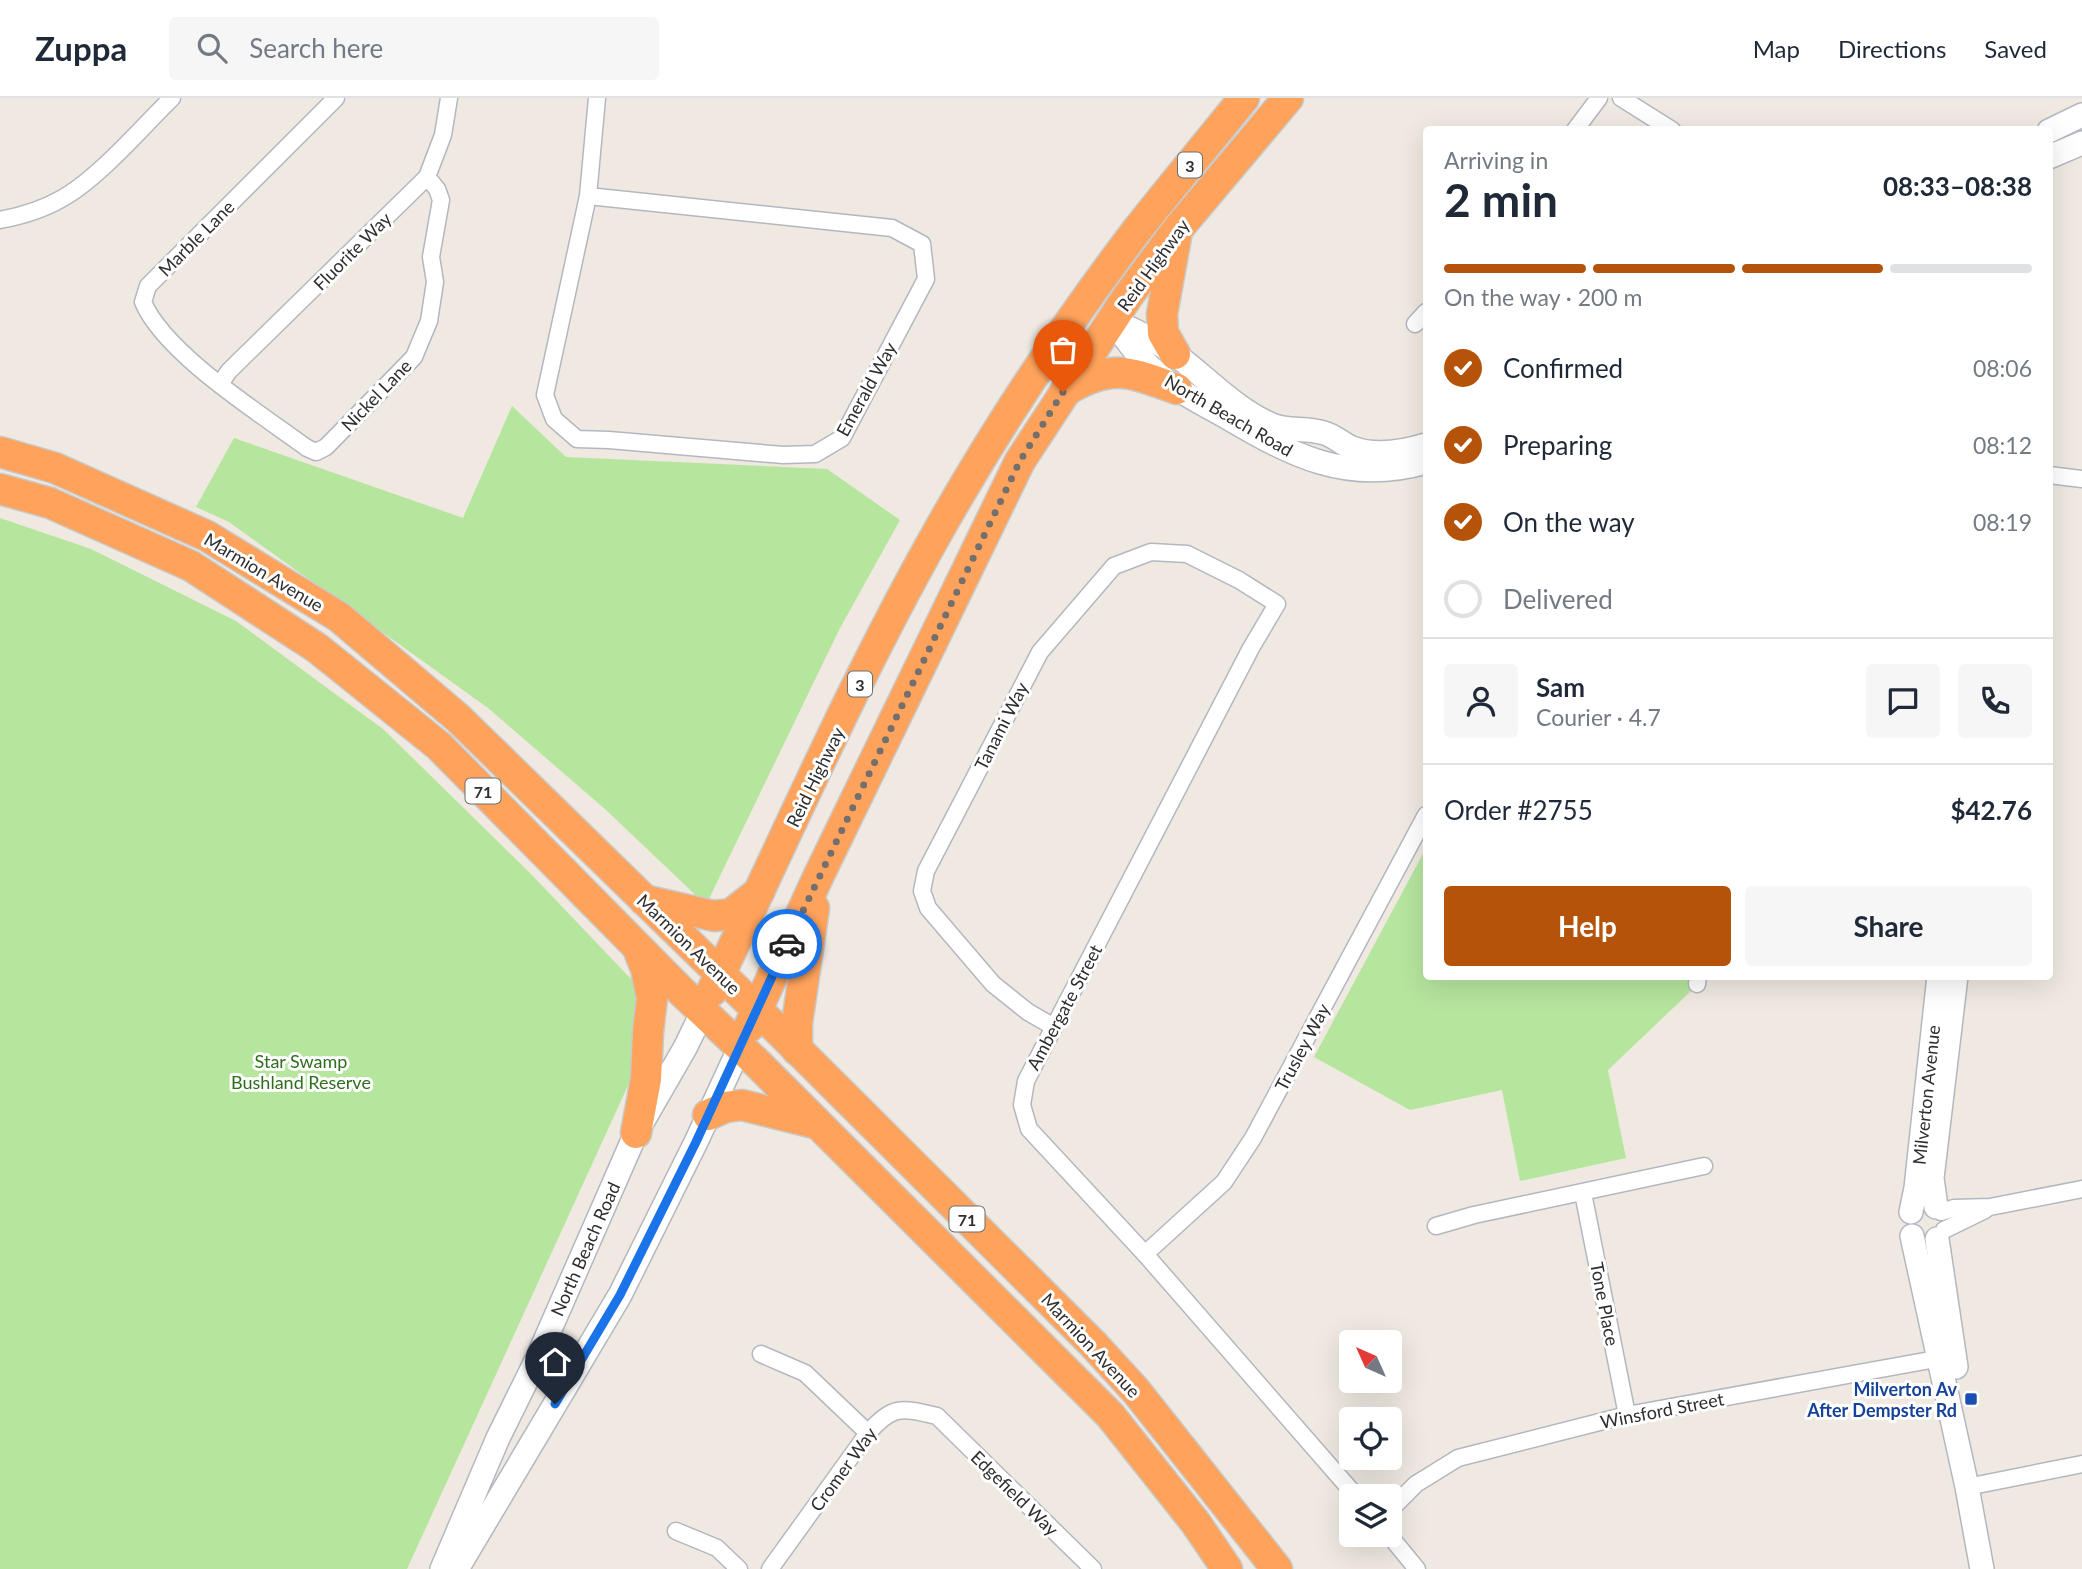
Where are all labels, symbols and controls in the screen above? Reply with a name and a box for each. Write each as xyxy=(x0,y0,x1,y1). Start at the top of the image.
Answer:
search box xyxy=(169,17,659,80)
text: Zuppa xyxy=(35,28,127,68)
icon: search xyxy=(193,29,231,67)
text: Search here xyxy=(249,32,383,64)
text: Map xyxy=(1753,34,1800,63)
text: Directions xyxy=(1838,34,1946,63)
text: Saved xyxy=(1984,34,2047,63)
text: Arriving in xyxy=(1444,146,1548,174)
road number: 3 xyxy=(1178,152,1202,178)
text: 08:33–08:38 xyxy=(1883,170,2032,202)
text: 2 min xyxy=(1444,172,1558,227)
street label: Marble Lane xyxy=(154,196,238,280)
street label: Fluorite Way xyxy=(308,207,396,295)
street label: Reid Highway xyxy=(1112,214,1194,315)
text: On the way · 200 m xyxy=(1444,283,1643,311)
pin xyxy=(1033,320,1093,392)
icon: bag xyxy=(1044,331,1082,369)
street label: Emerald Way xyxy=(831,338,901,440)
icon: check xyxy=(1444,349,1482,387)
text: Confirmed xyxy=(1503,352,1623,384)
text: 08:06 xyxy=(1973,354,2032,382)
street label: Nickel Lane xyxy=(336,355,416,435)
street label: North Beach Road xyxy=(1161,369,1297,461)
icon: check xyxy=(1444,426,1482,464)
text: Preparing xyxy=(1503,429,1612,461)
text: 08:12 xyxy=(1973,431,2032,459)
icon: check xyxy=(1444,503,1482,541)
text: On the way xyxy=(1503,506,1635,538)
text: 08:19 xyxy=(1973,508,2032,536)
street label: Marmion Avenue xyxy=(201,528,327,616)
text: Delivered xyxy=(1503,583,1613,615)
button: person xyxy=(1444,664,1518,738)
button: chat xyxy=(1866,664,1940,738)
button: phone xyxy=(1958,664,2032,738)
road number: 3 xyxy=(848,671,872,696)
text: Sam xyxy=(1536,671,1585,703)
street label: Tanami Way xyxy=(969,678,1033,774)
text: Courier · 4.7 xyxy=(1536,703,1661,731)
street label: Reid Highway xyxy=(781,723,849,831)
road number: 71 xyxy=(466,778,500,804)
text: Order #2755 xyxy=(1444,794,1593,826)
text: $42.76 xyxy=(1950,794,2032,826)
button: Help xyxy=(1444,886,1731,966)
button: Share xyxy=(1745,886,2032,966)
street label: Marmion Avenue xyxy=(633,889,745,999)
courier xyxy=(752,909,822,979)
icon: car xyxy=(768,925,806,963)
street label: Ambergate Street xyxy=(1022,940,1107,1074)
street label: Trusley Way xyxy=(1270,999,1334,1094)
street label: Milverton Avenue xyxy=(1908,1024,1944,1166)
park label: Star Swamp Bushland Reserve xyxy=(231,1050,371,1093)
street label: North Beach Road xyxy=(546,1179,624,1319)
road number: 71 xyxy=(950,1206,984,1232)
street label: Tone Place xyxy=(1586,1260,1624,1348)
street label: Marmion Avenue xyxy=(1037,1288,1145,1402)
north arrow xyxy=(1339,1330,1402,1393)
map controls xyxy=(1339,1330,1402,1547)
pin xyxy=(525,1332,585,1404)
icon: home xyxy=(536,1343,574,1381)
place label: Milverton Av After Dempster Rd xyxy=(1806,1378,1957,1421)
street label: Winsford Street xyxy=(1598,1387,1726,1433)
marker: Milverton Av After Dempster Rd xyxy=(1963,1391,1979,1407)
button: locate xyxy=(1339,1407,1402,1470)
street label: Cromer Way xyxy=(805,1422,881,1515)
street label: Edgefield Way xyxy=(967,1446,1064,1541)
button: layers xyxy=(1339,1484,1402,1547)

